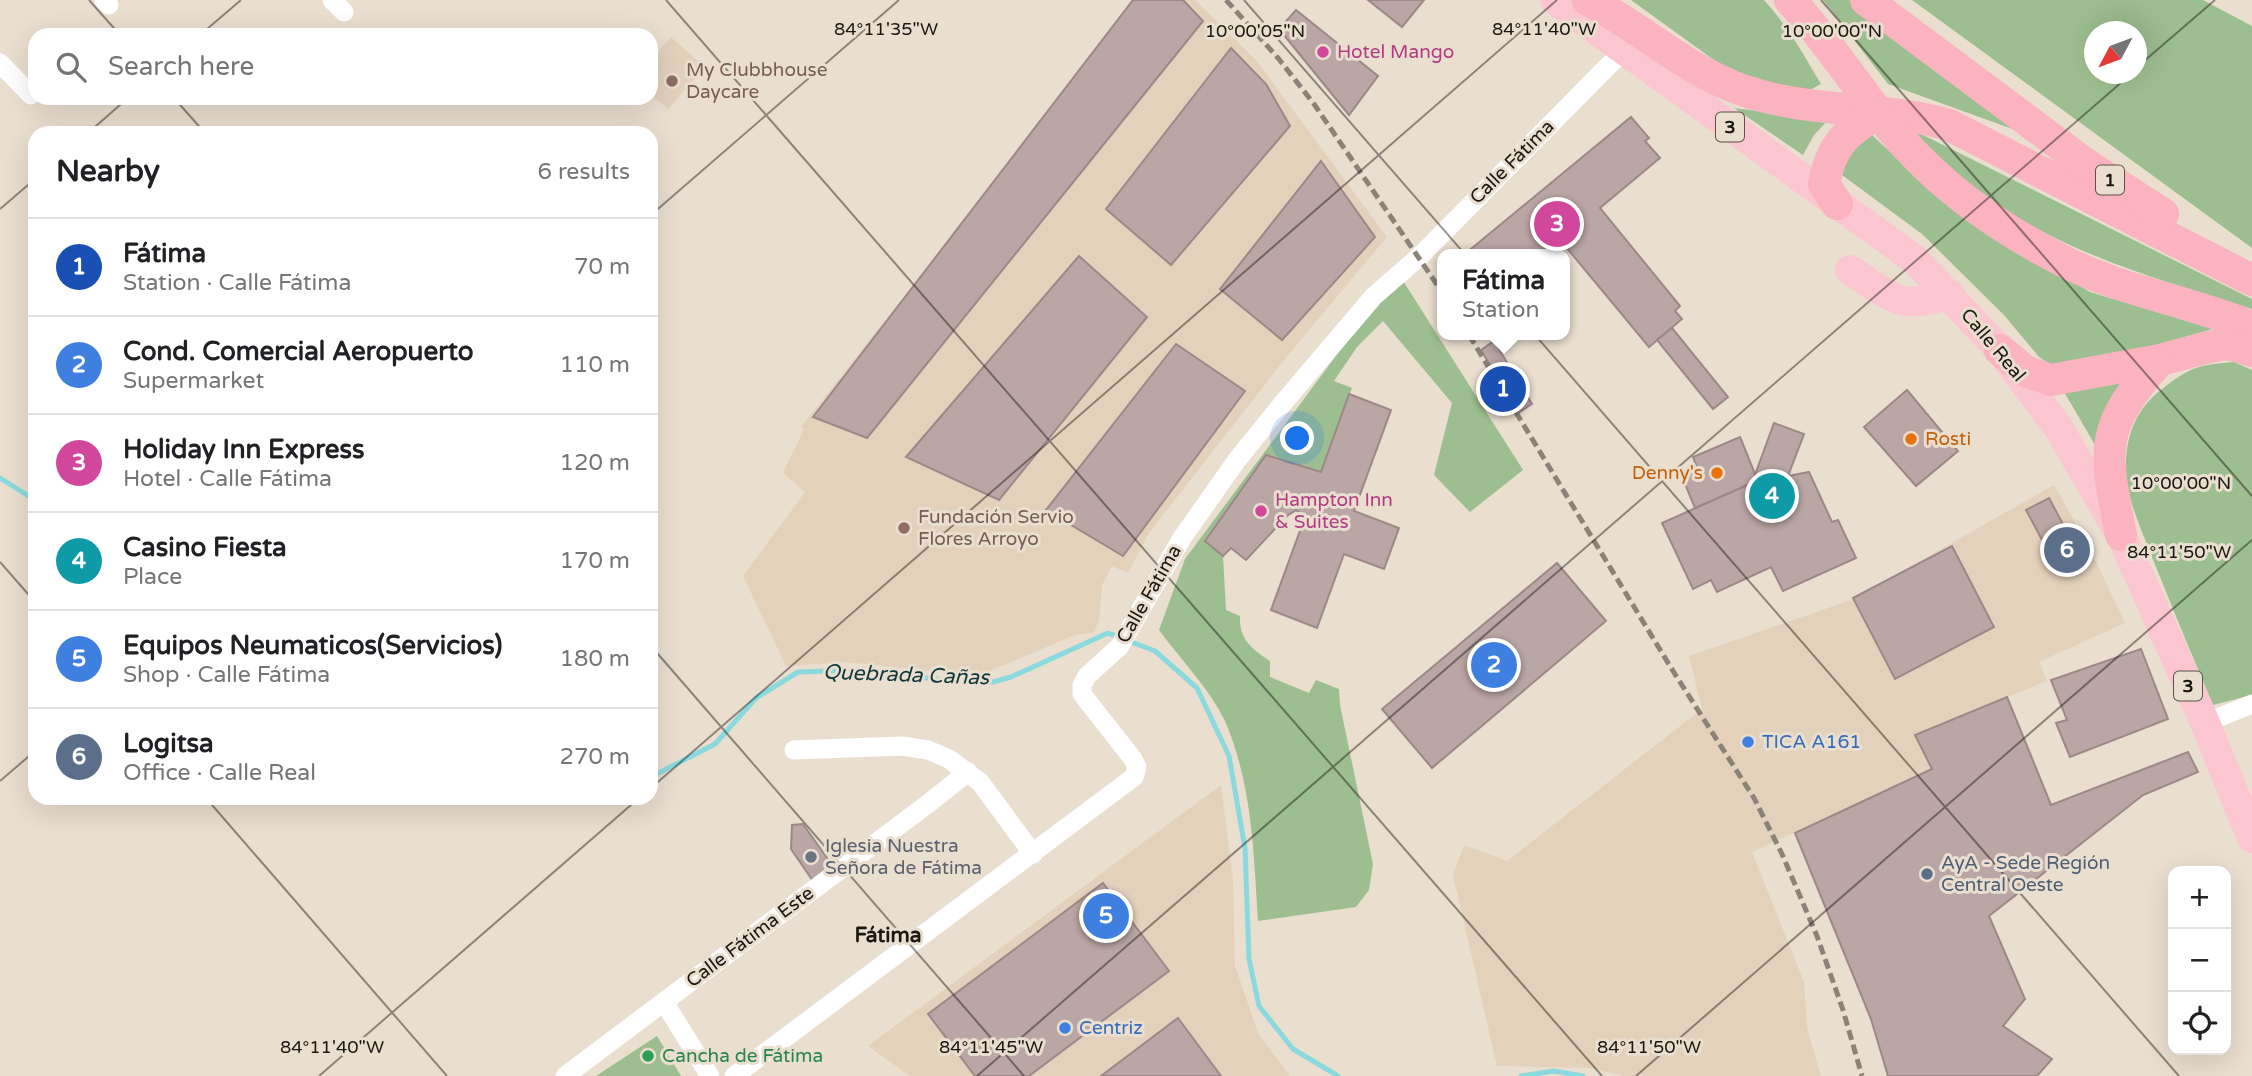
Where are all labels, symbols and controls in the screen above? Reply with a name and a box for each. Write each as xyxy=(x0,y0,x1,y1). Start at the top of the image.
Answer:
text: 84°11'35"W xyxy=(834,18,938,40)
text: 84°11'40"W xyxy=(1492,18,1596,40)
text: 10°00'05"N xyxy=(1205,20,1305,42)
text: 10°00'00"N xyxy=(1782,20,1882,42)
north arrow xyxy=(2084,21,2147,84)
search box xyxy=(28,28,658,105)
place label: Hotel Mango xyxy=(1337,41,1454,63)
marker: Hotel Mango xyxy=(1315,44,1331,60)
icon: search xyxy=(52,48,90,86)
text: Search here xyxy=(108,51,254,82)
place label: My Clubbhouse Daycare xyxy=(686,59,827,103)
marker: My Clubbhouse Daycare xyxy=(664,73,680,89)
road number: 3 xyxy=(1716,112,1744,142)
street label: Calle Fátima xyxy=(1465,115,1559,209)
text: Nearby xyxy=(56,153,160,190)
text: 6 results xyxy=(537,158,630,186)
road number: 1 xyxy=(2096,166,2124,195)
pin: 3 xyxy=(1534,198,1580,250)
text: Fátima xyxy=(123,238,206,269)
popup xyxy=(1437,249,1570,340)
text: 1 xyxy=(72,253,86,281)
text: 70 m xyxy=(574,253,630,281)
text: Fátima xyxy=(1462,265,1545,296)
text: Station · Calle Fátima xyxy=(123,269,351,297)
text: Station xyxy=(1462,296,1540,324)
street label: Calle Real xyxy=(1956,304,2030,386)
text: Cond. Comercial Aeropuerto xyxy=(123,336,474,367)
text: 2 xyxy=(72,351,86,379)
text: 110 m xyxy=(560,351,630,379)
pin: 1 xyxy=(1480,363,1526,415)
text: Supermarket xyxy=(123,367,264,395)
your location xyxy=(1280,421,1314,455)
place label: Rosti xyxy=(1925,428,1971,450)
marker: Rosti xyxy=(1903,431,1919,447)
text: Holiday Inn Express xyxy=(123,434,364,465)
text: 3 xyxy=(72,449,86,477)
text: 120 m xyxy=(560,449,630,477)
place label: Denny's xyxy=(1632,462,1703,484)
text: Hotel · Calle Fátima xyxy=(123,465,332,493)
marker: Denny's xyxy=(1709,465,1725,481)
pin: 4 xyxy=(1749,470,1795,522)
text: 10°00'00"N xyxy=(2131,472,2231,494)
place label: Hampton Inn & Suites xyxy=(1275,489,1393,533)
marker: Hampton Inn & Suites xyxy=(1253,503,1269,519)
place label: Fundación Servio Flores Arroyo xyxy=(918,506,1074,550)
marker: Fundación Servio Flores Arroyo xyxy=(896,520,912,536)
pin: 6 xyxy=(2044,524,2090,576)
text: Casino Fiesta xyxy=(123,532,287,563)
street label: Calle Fátima xyxy=(1112,541,1186,647)
text: 84°11'50"W xyxy=(2127,541,2231,563)
text: 4 xyxy=(72,547,86,575)
text: 170 m xyxy=(560,547,630,575)
text: Place xyxy=(123,563,182,591)
text: Equipos Neumaticos(Servicios) xyxy=(123,630,502,661)
pin: 2 xyxy=(1471,639,1517,691)
text: 5 xyxy=(72,645,86,673)
text: 180 m xyxy=(560,645,630,673)
water label: Quebrada Cañas xyxy=(822,660,991,690)
text: Shop · Calle Fátima xyxy=(123,661,330,689)
road number: 3 xyxy=(2174,672,2202,700)
text: Logitsa xyxy=(123,728,214,759)
place label: TICA A161 xyxy=(1762,731,1861,753)
marker: TICA A161 xyxy=(1740,734,1756,750)
text: 6 xyxy=(72,743,86,771)
text: 270 m xyxy=(560,743,630,771)
text: Office · Calle Real xyxy=(123,759,316,787)
place label: Iglesia Nuestra Señora de Fátima xyxy=(825,835,982,879)
marker: Iglesia Nuestra Señora de Fátima xyxy=(803,849,819,865)
place label: AyA - Sede Región Central Oeste xyxy=(1941,852,2110,896)
marker: AyA - Sede Región Central Oeste xyxy=(1919,866,1935,882)
map controls xyxy=(2168,866,2231,1055)
button: + xyxy=(2168,866,2231,929)
street label: Calle Fátima Este xyxy=(682,882,818,992)
pin: 5 xyxy=(1083,890,1129,942)
district label: Fátima xyxy=(854,923,922,948)
button: − xyxy=(2168,929,2231,992)
button: locate xyxy=(2168,992,2231,1055)
place label: Centriz xyxy=(1079,1017,1143,1039)
marker: Centriz xyxy=(1057,1020,1073,1036)
text: 84°11'40"W xyxy=(280,1036,384,1058)
text: 84°11'45"W xyxy=(939,1036,1043,1058)
text: 84°11'50"W xyxy=(1597,1036,1701,1058)
place label: Cancha de Fátima xyxy=(662,1045,823,1067)
marker: Cancha de Fátima xyxy=(640,1048,656,1064)

